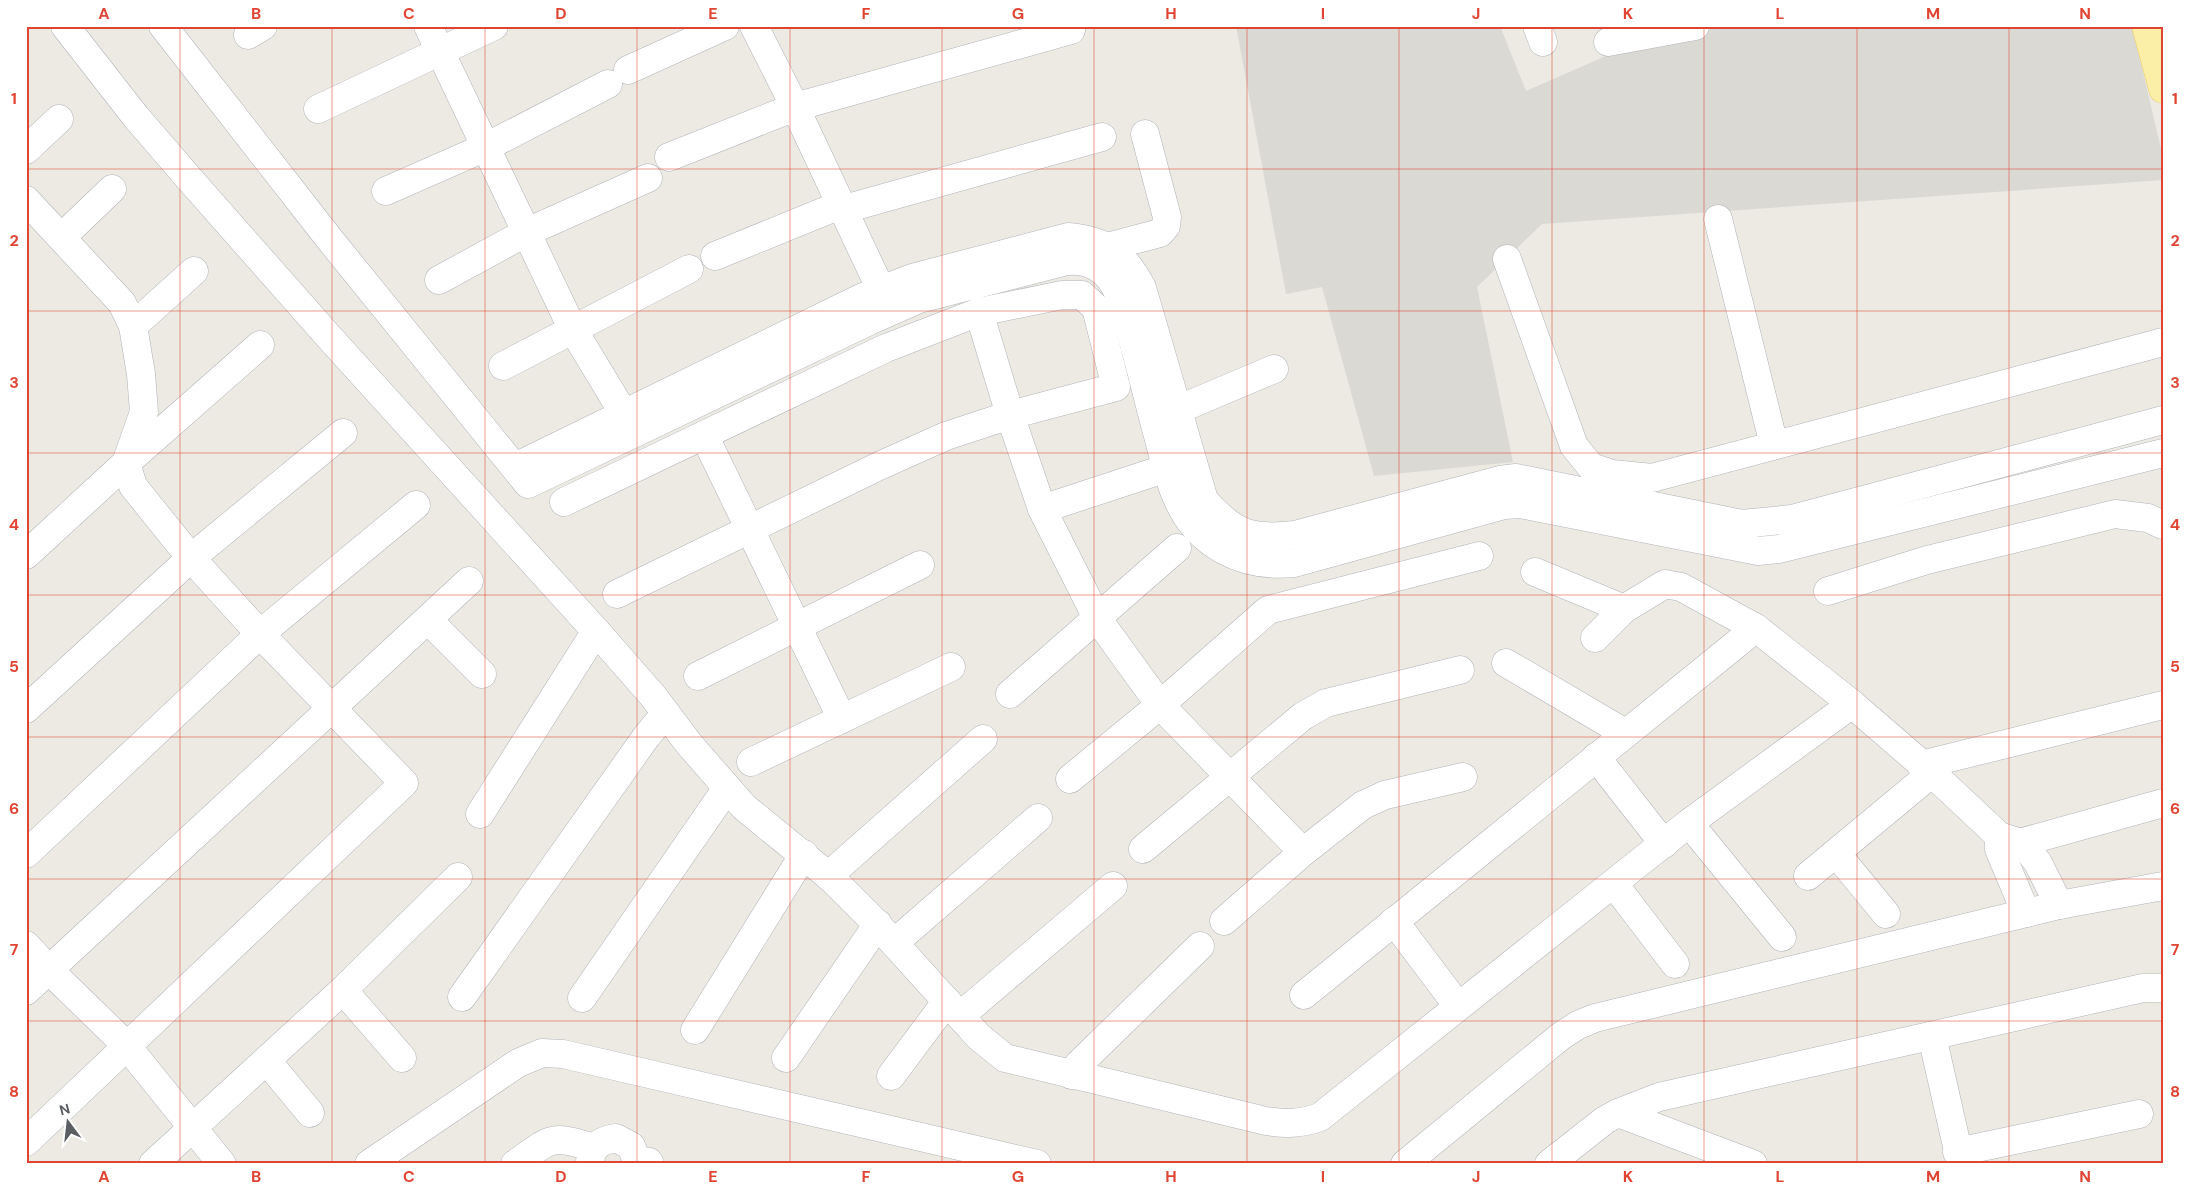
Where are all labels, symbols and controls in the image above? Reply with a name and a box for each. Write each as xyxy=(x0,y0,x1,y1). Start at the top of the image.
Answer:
text: A xyxy=(98,3,110,24)
text: B xyxy=(251,3,261,24)
text: C xyxy=(403,3,415,24)
text: D xyxy=(555,3,567,24)
text: E xyxy=(708,3,718,24)
text: F xyxy=(862,3,871,24)
text: G xyxy=(1012,3,1024,24)
text: H xyxy=(1165,3,1177,24)
text: I xyxy=(1321,3,1325,24)
text: J xyxy=(1472,3,1480,24)
text: K xyxy=(1623,3,1634,24)
text: L xyxy=(1776,3,1785,24)
text: M xyxy=(1926,3,1940,24)
text: N xyxy=(2079,3,2091,24)
text: 1 xyxy=(11,88,17,109)
text: 1 xyxy=(2172,88,2178,109)
text: 2 xyxy=(9,230,19,251)
text: 2 xyxy=(2170,230,2180,251)
text: 3 xyxy=(9,372,19,393)
text: 3 xyxy=(2170,372,2180,393)
text: 4 xyxy=(9,514,19,535)
text: 4 xyxy=(2170,514,2180,535)
text: 5 xyxy=(9,656,19,677)
text: 5 xyxy=(2170,656,2180,677)
text: 6 xyxy=(9,798,19,819)
text: 6 xyxy=(2170,798,2180,819)
text: 7 xyxy=(10,939,19,960)
text: 7 xyxy=(2171,939,2180,960)
text: 8 xyxy=(9,1081,19,1102)
text: 8 xyxy=(2170,1081,2180,1102)
north arrow xyxy=(42,1098,92,1148)
text: N xyxy=(57,1099,72,1119)
text: A xyxy=(98,1166,110,1187)
text: B xyxy=(251,1166,261,1187)
text: C xyxy=(403,1166,415,1187)
text: D xyxy=(555,1166,567,1187)
text: E xyxy=(708,1166,718,1187)
text: F xyxy=(862,1166,871,1187)
text: G xyxy=(1012,1166,1024,1187)
text: H xyxy=(1165,1166,1177,1187)
text: I xyxy=(1321,1166,1325,1187)
text: J xyxy=(1472,1166,1480,1187)
text: K xyxy=(1623,1166,1634,1187)
text: L xyxy=(1776,1166,1785,1187)
text: M xyxy=(1926,1166,1940,1187)
text: N xyxy=(2079,1166,2091,1187)

